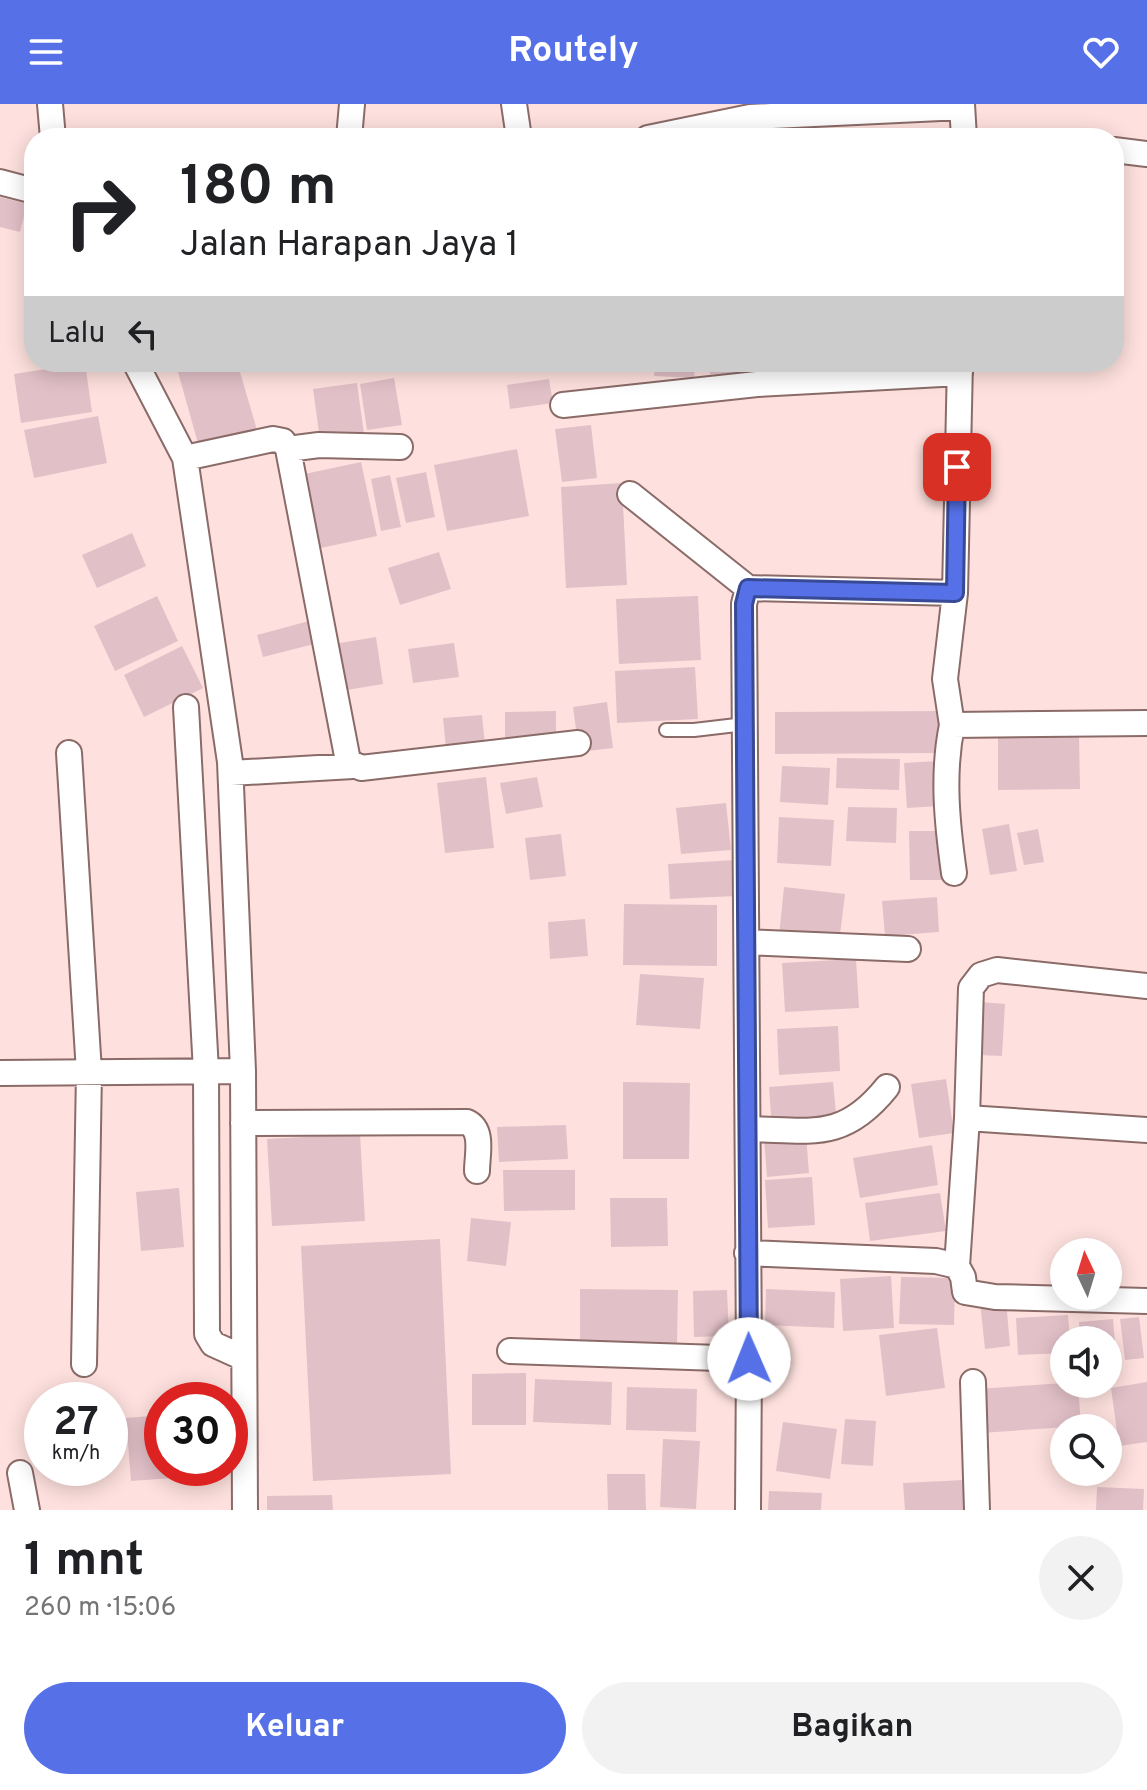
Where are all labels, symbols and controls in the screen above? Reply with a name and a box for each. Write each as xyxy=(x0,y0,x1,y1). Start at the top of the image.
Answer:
text: Routely xyxy=(508,29,639,75)
icon: menu xyxy=(24,30,68,74)
icon: heart xyxy=(1079,30,1123,74)
text: 180 m xyxy=(180,154,337,224)
icon: right xyxy=(48,160,152,264)
text: Jalan Harapan Jaya 1 xyxy=(180,223,519,269)
icon: left xyxy=(121,312,165,356)
text: Lalu xyxy=(48,316,105,353)
pin xyxy=(923,433,991,501)
icon: arrive xyxy=(935,445,979,489)
north arrow xyxy=(1050,1238,1122,1310)
map controls xyxy=(1050,1238,1122,1486)
position arrow xyxy=(707,1317,791,1401)
button: sound xyxy=(1050,1326,1122,1398)
speed limit sign: 30 xyxy=(144,1382,248,1486)
text: 27 xyxy=(53,1399,99,1449)
button: search xyxy=(1050,1414,1122,1486)
text: km/h xyxy=(52,1441,100,1467)
text: 1 mnt xyxy=(24,1532,144,1592)
button: close xyxy=(1039,1536,1123,1620)
text: 260 m · 15:06 xyxy=(24,1592,176,1625)
button: Keluar xyxy=(24,1682,566,1774)
button: Bagikan xyxy=(582,1682,1123,1774)

